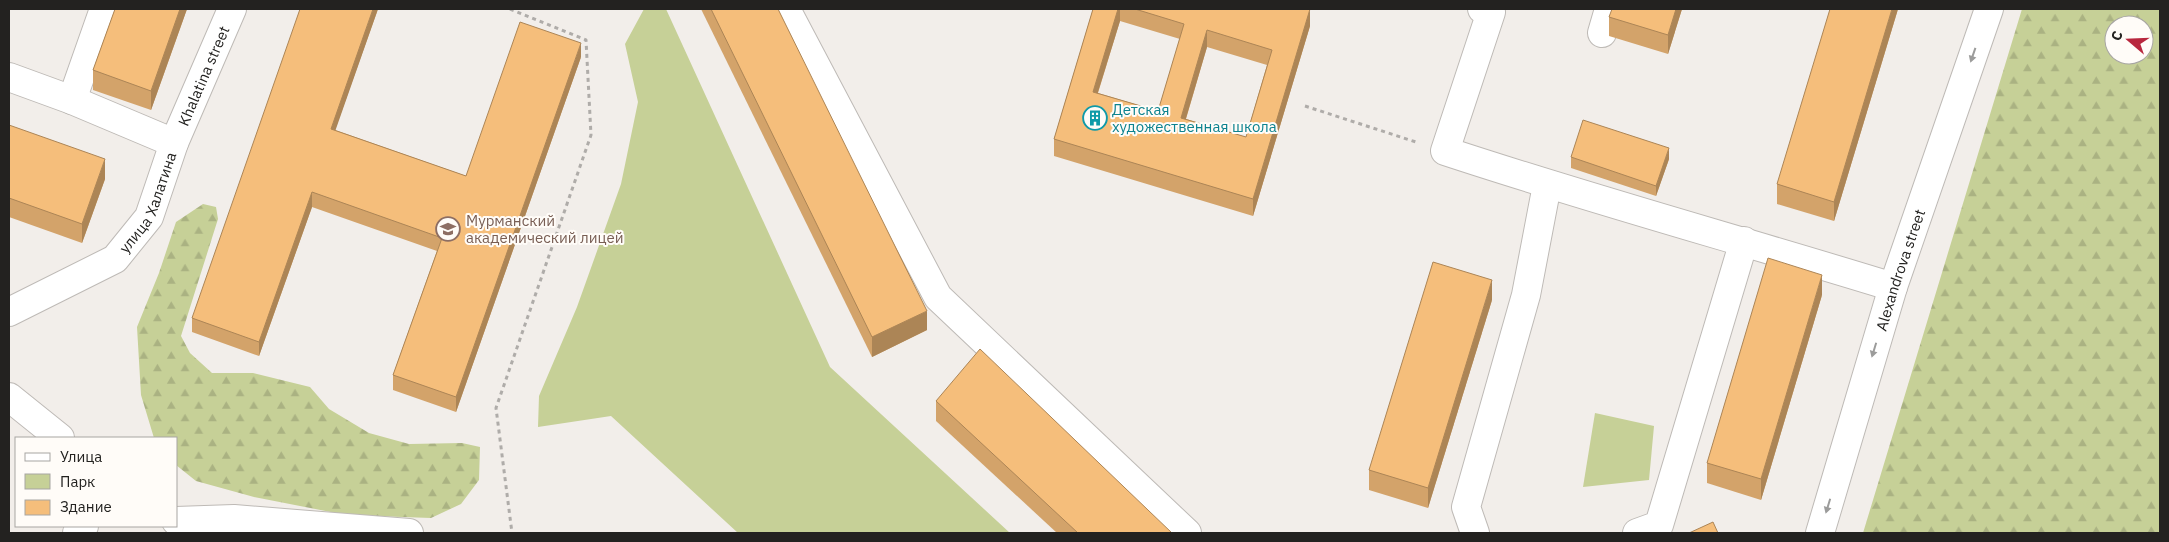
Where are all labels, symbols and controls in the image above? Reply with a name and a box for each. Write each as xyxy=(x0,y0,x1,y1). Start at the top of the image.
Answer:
north arrow xyxy=(2104,15,2154,65)
street label: Khalatina street xyxy=(173,23,233,129)
text: С xyxy=(2107,29,2127,43)
one-way arrow xyxy=(1969,48,1977,63)
place label: Детская художественная школа xyxy=(1112,100,1277,136)
building icon: Детская художественная школа xyxy=(1082,105,1108,131)
street label: улица Халатина xyxy=(114,149,180,257)
street label: Alexandrova street xyxy=(1871,207,1929,333)
place label: Мурманский академический лицей xyxy=(466,211,624,247)
school or university icon: Мурманский академический лицей xyxy=(435,216,461,242)
one-way arrow xyxy=(1870,343,1878,358)
legend xyxy=(15,437,178,527)
text: Улица xyxy=(60,447,102,466)
text: Парк xyxy=(60,472,95,491)
text: Здание xyxy=(60,497,112,516)
one-way arrow xyxy=(1824,498,1832,513)

